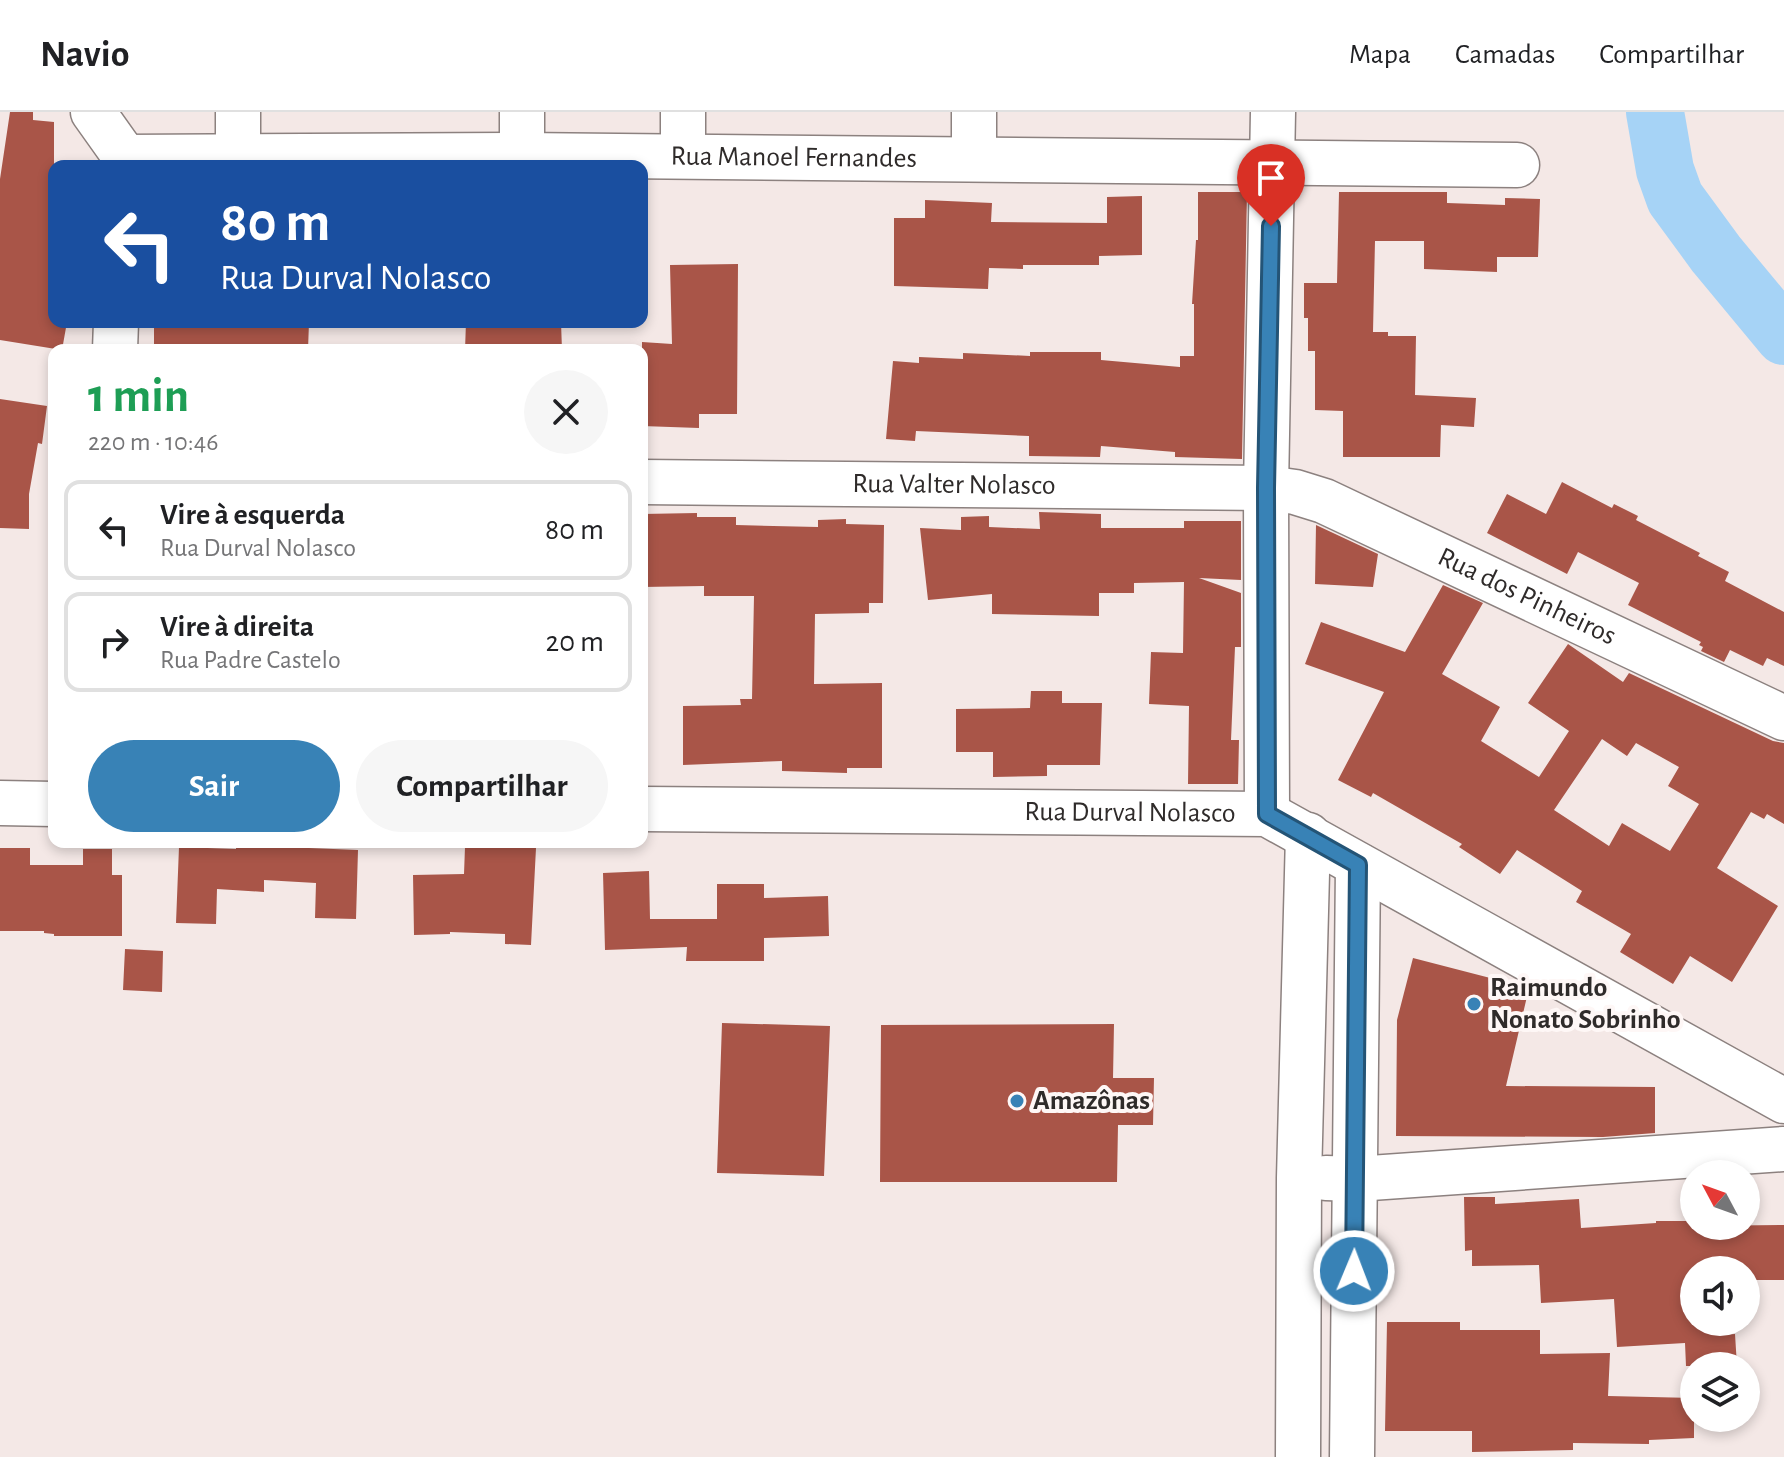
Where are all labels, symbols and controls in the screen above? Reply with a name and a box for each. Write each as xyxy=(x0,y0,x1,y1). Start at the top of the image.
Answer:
text: Navio xyxy=(40,36,129,74)
text: Mapa xyxy=(1349,41,1411,69)
text: Camadas xyxy=(1455,41,1555,69)
text: Compartilhar xyxy=(1599,41,1744,69)
street label: Rua Manoel Fernandes xyxy=(670,142,917,173)
pin xyxy=(1237,144,1305,226)
icon: arrive xyxy=(1249,156,1293,200)
icon: left xyxy=(88,192,192,296)
text: 80 m xyxy=(220,195,330,251)
text: Rua Durval Nolasco xyxy=(220,260,492,296)
button: close xyxy=(524,370,608,454)
text: 1 min xyxy=(88,373,189,421)
text: 220 m · 10:46 xyxy=(88,429,218,455)
street label: Rua Valter Nolasco xyxy=(852,470,1056,500)
text: Vire à esquerda xyxy=(160,500,345,530)
icon: left xyxy=(92,508,136,552)
text: 80 m xyxy=(545,515,604,545)
text: Rua Durval Nolasco xyxy=(160,535,356,561)
street label: Rua dos Pinheiros xyxy=(1433,543,1620,651)
text: Vire à direita xyxy=(160,612,314,642)
icon: right xyxy=(92,620,136,664)
text: 20 m xyxy=(546,627,604,657)
text: Rua Padre Castelo xyxy=(160,647,341,673)
button: Sair xyxy=(88,740,340,832)
button: Compartilhar xyxy=(356,740,608,832)
street label: Rua Durval Nolasco xyxy=(1024,798,1236,828)
place label: Raimundo Nonato Sobrinho xyxy=(1490,974,1681,1034)
marker: Raimundo Nonato Sobrinho xyxy=(1465,995,1483,1013)
place label: Amazônas xyxy=(1033,1087,1150,1115)
marker: Amazônas xyxy=(1008,1092,1026,1110)
north arrow xyxy=(1680,1160,1760,1240)
map controls xyxy=(1680,1160,1760,1432)
position arrow xyxy=(1312,1229,1396,1313)
button: sound xyxy=(1680,1256,1760,1336)
button: layers xyxy=(1680,1352,1760,1432)

